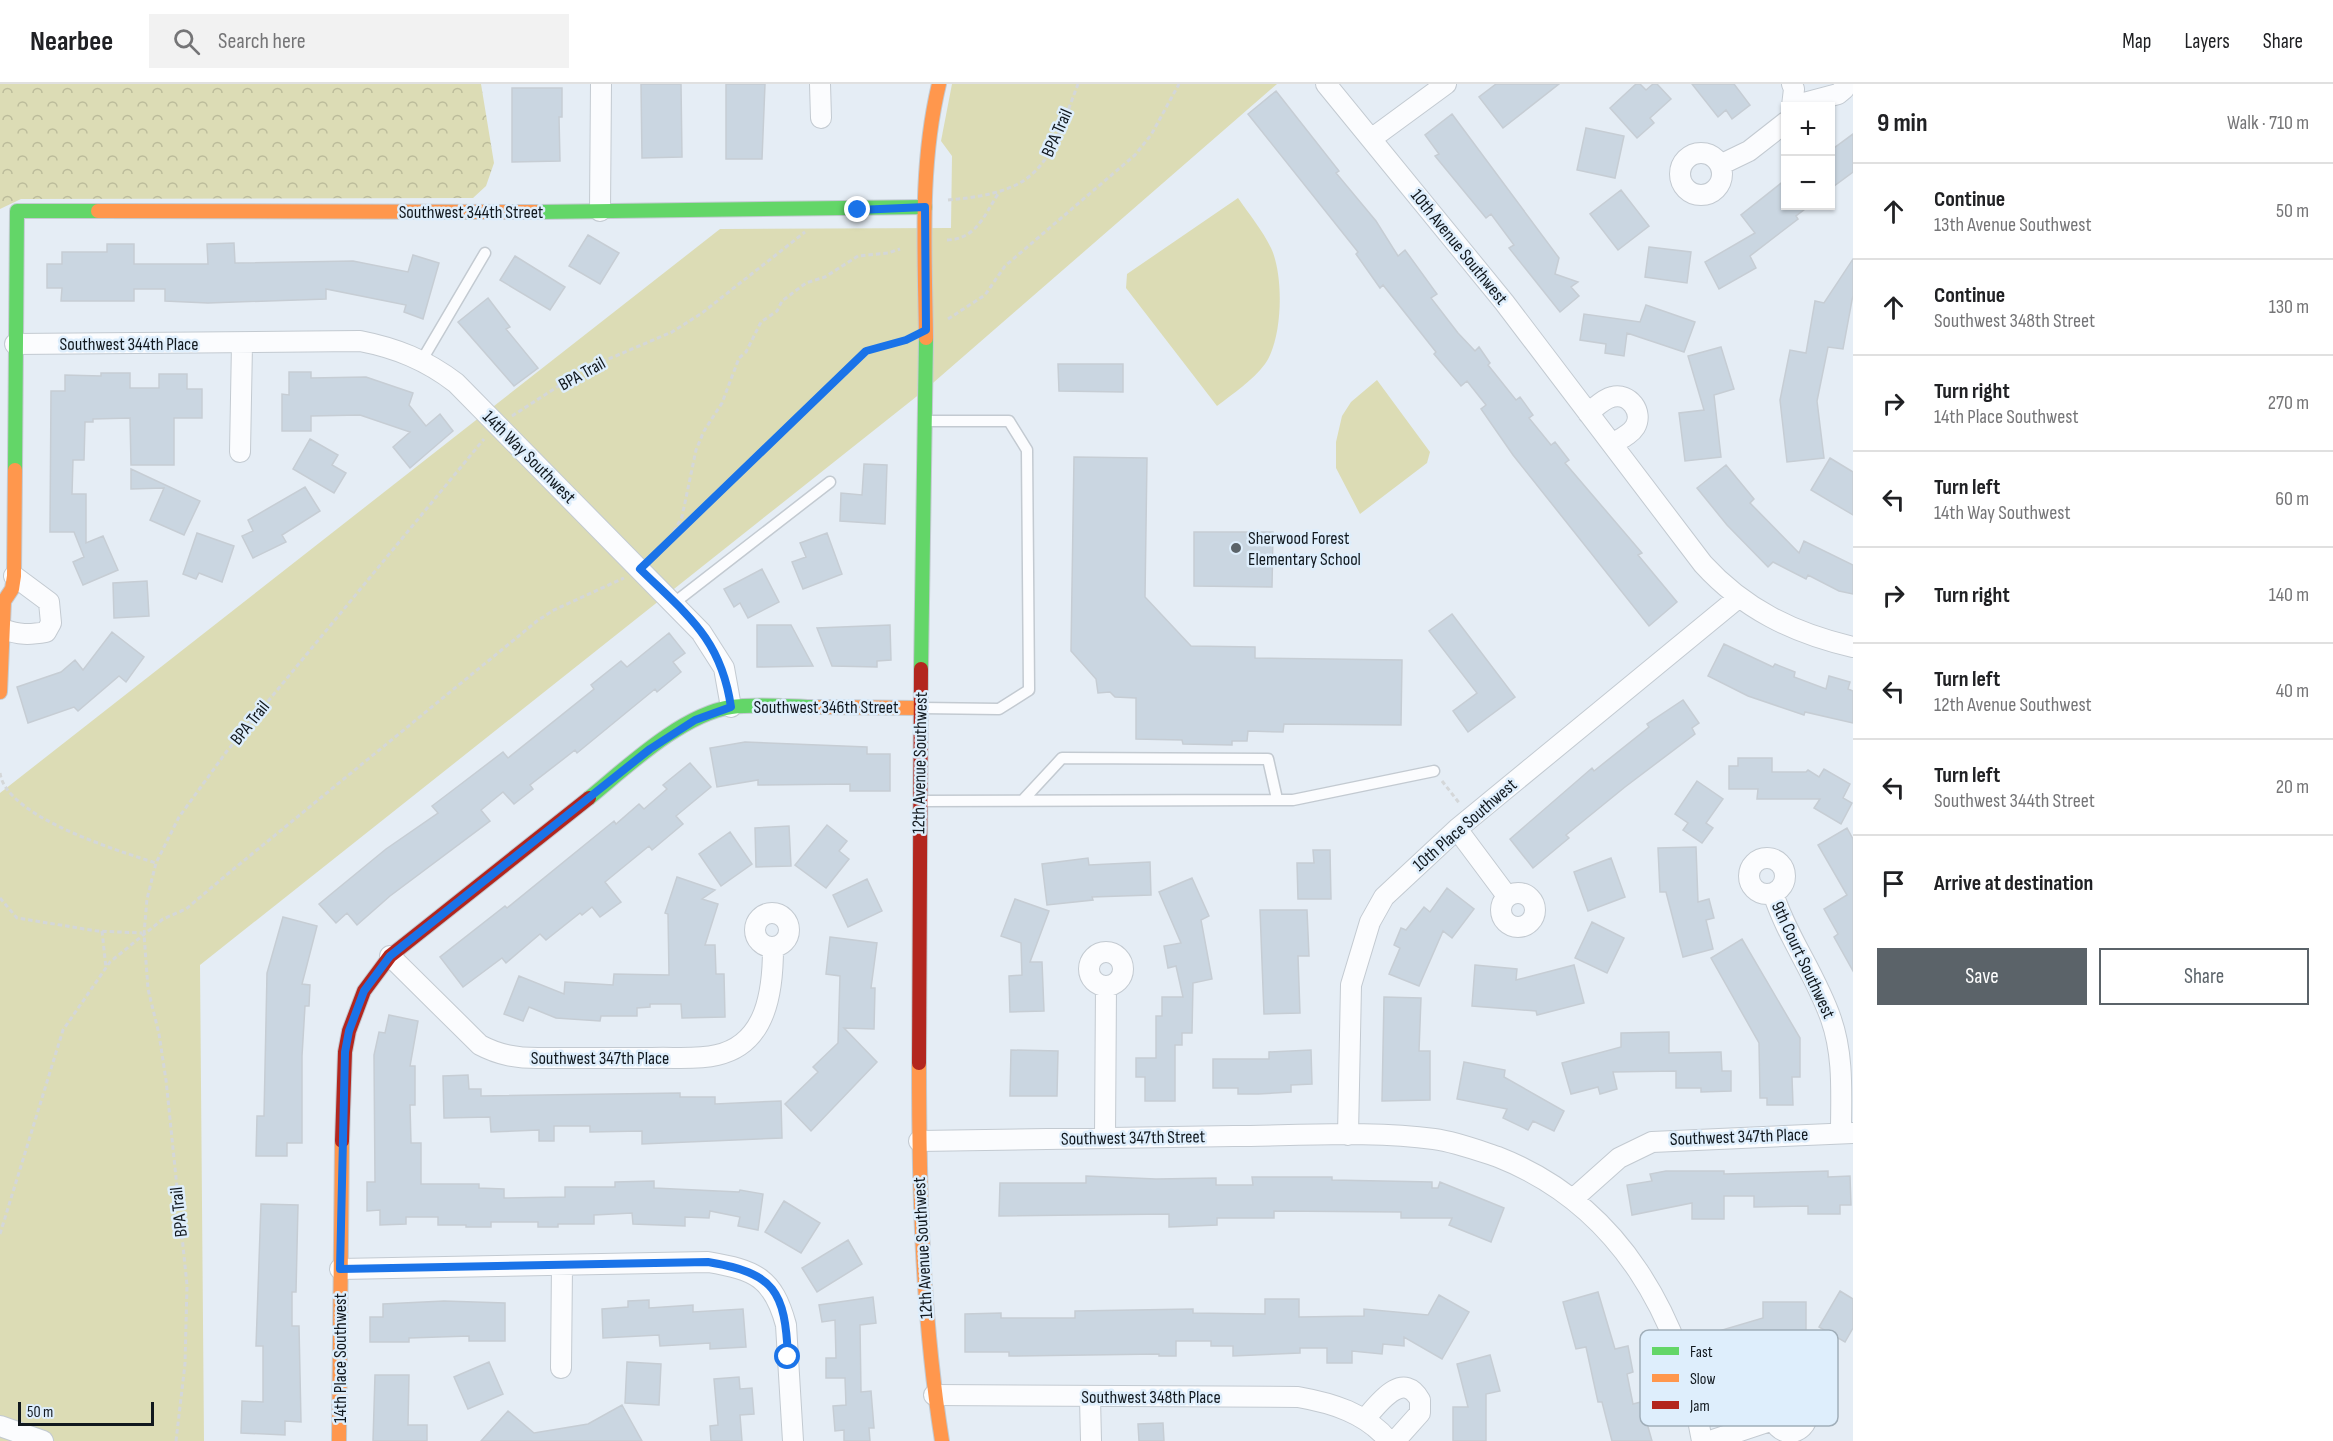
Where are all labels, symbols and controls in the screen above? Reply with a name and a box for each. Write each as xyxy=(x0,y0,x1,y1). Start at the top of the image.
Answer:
search box xyxy=(149,14,569,68)
text: Nearbee xyxy=(30,25,113,58)
icon: search xyxy=(170,25,203,58)
text: Search here xyxy=(218,28,306,55)
text: Map xyxy=(2122,29,2151,54)
text: Layers xyxy=(2184,29,2230,54)
text: Share xyxy=(2263,29,2303,54)
map controls xyxy=(1781,102,1835,210)
button: + xyxy=(1781,102,1835,156)
street label: BPA Trail xyxy=(1037,106,1077,160)
text: 9 min xyxy=(1877,108,1927,139)
text: Walk · 710 m xyxy=(2227,111,2309,135)
button: − xyxy=(1781,156,1835,210)
street label: 10th Avenue Southwest xyxy=(1406,185,1512,309)
text: Continue xyxy=(1934,186,2005,213)
icon: ahead xyxy=(1877,195,1910,228)
route end xyxy=(844,196,870,222)
text: 50 m xyxy=(2276,199,2309,223)
street label: Southwest 344th Street xyxy=(399,202,544,223)
text: 13th Avenue Southwest xyxy=(1934,213,2092,237)
text: Continue xyxy=(1934,282,2005,309)
icon: ahead xyxy=(1877,291,1910,324)
text: 130 m xyxy=(2269,295,2309,319)
text: Southwest 348th Street xyxy=(1934,309,2095,333)
street label: Southwest 344th Place xyxy=(60,334,198,355)
street label: BPA Trail xyxy=(555,353,609,395)
text: Turn right xyxy=(1934,378,2010,405)
icon: right xyxy=(1877,387,1910,420)
text: 270 m xyxy=(2268,391,2309,415)
text: 14th Place Southwest xyxy=(1934,405,2079,429)
street label: 14th Way Southwest xyxy=(478,406,580,508)
text: Turn left xyxy=(1934,474,2000,501)
icon: left xyxy=(1877,483,1910,516)
text: 60 m xyxy=(2275,487,2309,511)
text: 14th Way Southwest xyxy=(1934,501,2070,525)
place label: Sherwood Forest Elementary School xyxy=(1248,528,1361,570)
marker: Sherwood Forest Elementary School xyxy=(1229,541,1243,555)
icon: right xyxy=(1877,579,1910,612)
text: Turn right xyxy=(1934,582,2010,609)
text: 140 m xyxy=(2269,583,2309,607)
text: Turn left xyxy=(1934,666,2000,693)
icon: left xyxy=(1877,675,1910,708)
text: 40 m xyxy=(2276,679,2309,703)
street label: 12th Avenue Southwest xyxy=(908,691,932,834)
text: 12th Avenue Southwest xyxy=(1934,693,2092,717)
street label: BPA Trail xyxy=(226,697,274,749)
street label: Southwest 346th Street xyxy=(754,697,899,718)
text: Turn left xyxy=(1934,762,2000,789)
icon: left xyxy=(1877,771,1910,804)
street label: 10th Place Southwest xyxy=(1409,774,1522,876)
text: 20 m xyxy=(2276,775,2309,799)
text: Southwest 344th Street xyxy=(1934,789,2095,813)
icon: arrive xyxy=(1877,867,1910,900)
text: Arrive at destination xyxy=(1934,870,2093,897)
street label: 9th Court Southwest xyxy=(1767,898,1839,1022)
button: Save xyxy=(1877,948,2087,1005)
button: Share xyxy=(2099,948,2309,1005)
street label: Southwest 347th Place xyxy=(531,1048,669,1069)
street label: Southwest 347th Place xyxy=(1669,1124,1809,1150)
street label: Southwest 347th Street xyxy=(1061,1126,1206,1150)
street label: 12th Avenue Southwest xyxy=(909,1176,937,1319)
street label: BPA Trail xyxy=(166,1186,192,1238)
street label: 14th Place Southwest xyxy=(330,1292,351,1423)
legend xyxy=(1640,1330,1838,1426)
route start xyxy=(774,1343,800,1369)
text: Fast xyxy=(1690,1343,1713,1362)
text: Slow xyxy=(1690,1370,1715,1389)
street label: Southwest 348th Place xyxy=(1081,1387,1221,1408)
text: Jam xyxy=(1689,1397,1710,1416)
scale bar xyxy=(18,1399,154,1426)
text: 50 m xyxy=(27,1403,53,1422)

